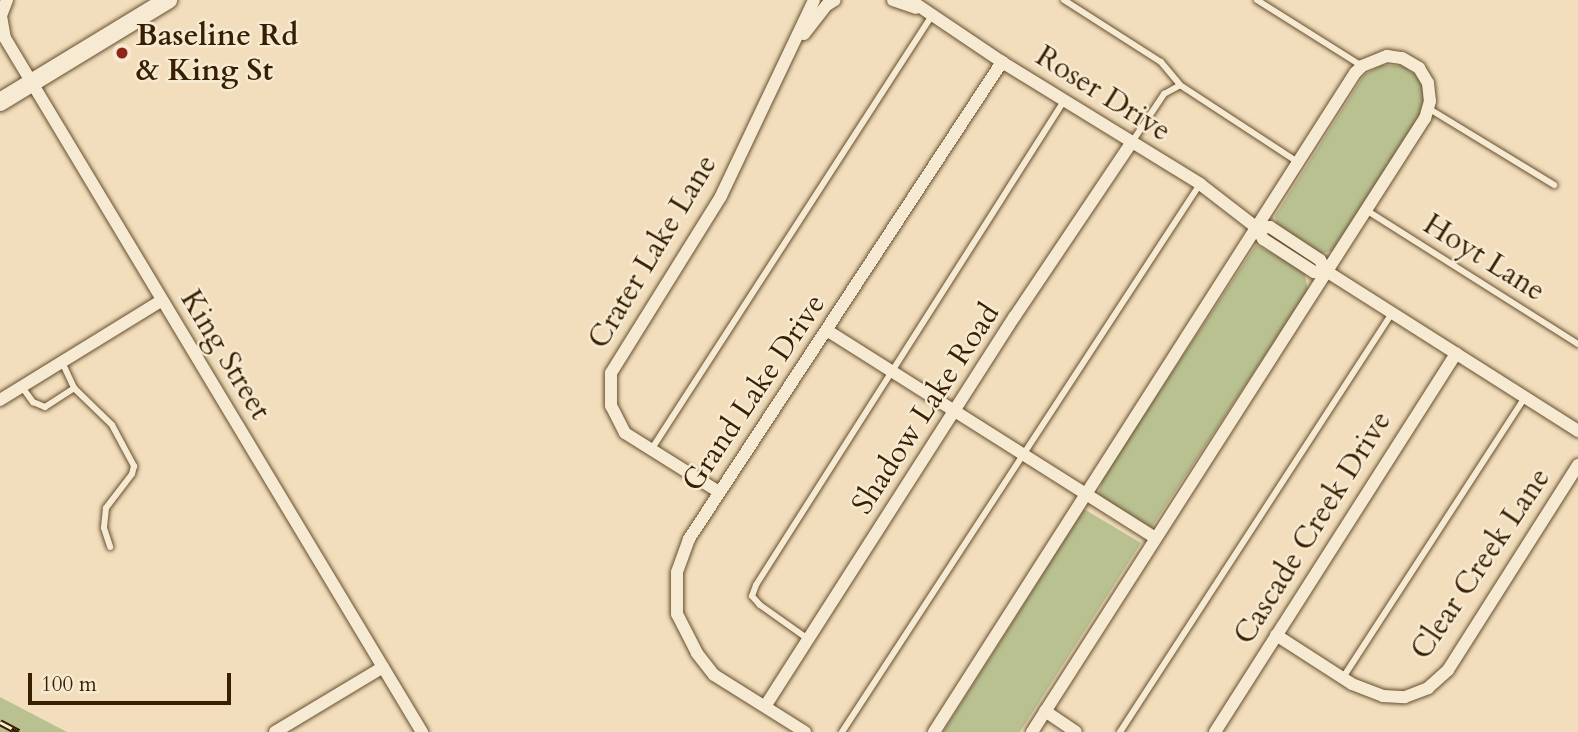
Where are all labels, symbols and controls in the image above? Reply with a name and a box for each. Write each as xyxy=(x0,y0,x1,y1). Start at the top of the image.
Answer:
place label: Baseline Rd & King St xyxy=(136,18,298,88)
street label: Roser Drive xyxy=(1029,38,1177,150)
marker: Baseline Rd & King St xyxy=(114,45,130,61)
street label: Crater Lake Lane xyxy=(581,149,725,355)
street label: Hoyt Lane xyxy=(1417,207,1551,309)
street label: King Street xyxy=(172,284,278,426)
street label: Grand Lake Drive xyxy=(675,288,833,498)
street label: Shadow Lake Road xyxy=(845,297,1007,521)
street label: Cascade Creek Drive xyxy=(1227,405,1399,651)
street label: Clear Creek Lane xyxy=(1404,461,1558,667)
scale bar xyxy=(32,658,234,702)
text: 100 m xyxy=(41,670,97,699)

